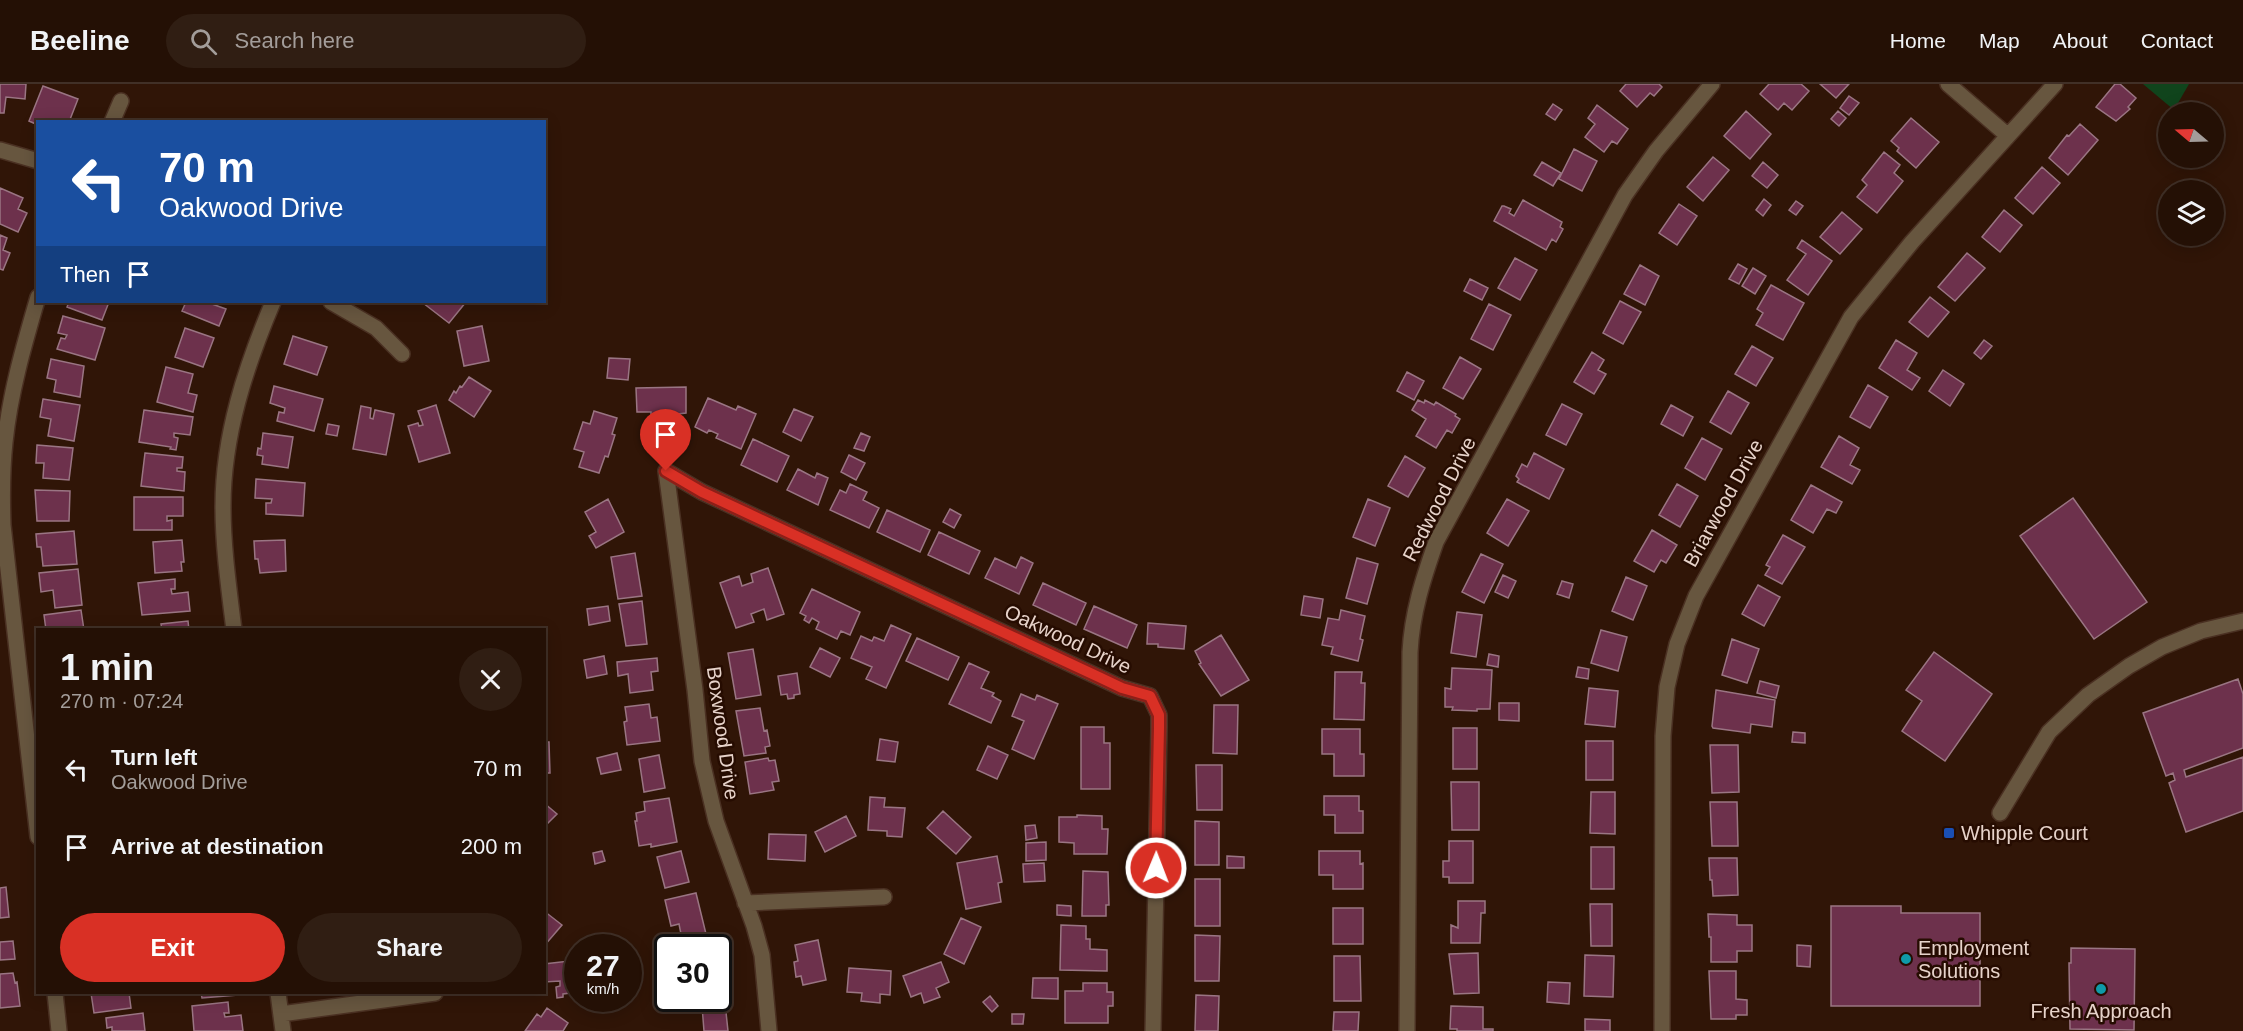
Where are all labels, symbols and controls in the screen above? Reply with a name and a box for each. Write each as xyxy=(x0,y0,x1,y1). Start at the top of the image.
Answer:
search box xyxy=(166,14,586,68)
text: Beeline xyxy=(30,25,130,56)
icon: search xyxy=(187,25,220,58)
text: Search here xyxy=(235,28,354,53)
text: Home xyxy=(1890,29,1946,52)
text: Map xyxy=(1979,29,2020,52)
text: About xyxy=(2053,29,2108,52)
text: Contact xyxy=(2141,29,2213,52)
north arrow xyxy=(2158,102,2224,168)
map controls xyxy=(2158,102,2224,246)
icon: left xyxy=(60,144,138,222)
text: 70 m xyxy=(159,144,255,191)
button: layers xyxy=(2158,180,2224,246)
text: Oakwood Drive xyxy=(159,193,344,223)
icon: arrive xyxy=(122,258,155,291)
text: Then xyxy=(60,262,110,287)
pin xyxy=(640,409,691,471)
icon: arrive xyxy=(649,418,682,451)
street label: Redwood Drive xyxy=(1398,433,1480,565)
street label: Briarwood Drive xyxy=(1679,435,1767,571)
street label: Oakwood Drive xyxy=(1001,600,1135,678)
text: 1 min xyxy=(60,647,154,688)
button: close xyxy=(459,648,522,711)
street label: Boxwood Drive xyxy=(703,665,743,801)
text: 270 m · 07:24 xyxy=(60,690,183,712)
text: Turn left xyxy=(111,745,197,770)
icon: left xyxy=(60,753,93,786)
text: 70 m xyxy=(473,756,522,781)
text: Oakwood Drive xyxy=(111,771,248,793)
place label: Whipple Court xyxy=(1961,822,2088,844)
marker: Whipple Court xyxy=(1942,826,1956,840)
icon: arrive xyxy=(60,831,93,864)
text: Arrive at destination xyxy=(111,834,324,859)
text: 200 m xyxy=(461,834,522,859)
position arrow xyxy=(1124,836,1188,900)
button: Exit xyxy=(60,913,285,982)
button: Share xyxy=(297,913,522,982)
speed limit sign: 30 xyxy=(654,934,732,1012)
place label: Employment Solutions xyxy=(1918,937,2030,982)
text: 27 xyxy=(586,949,620,982)
marker: Employment Solutions xyxy=(1899,952,1913,966)
text: km/h xyxy=(587,980,619,997)
marker: Fresh Approach xyxy=(2094,982,2108,996)
place label: Fresh Approach xyxy=(2030,1000,2172,1022)

